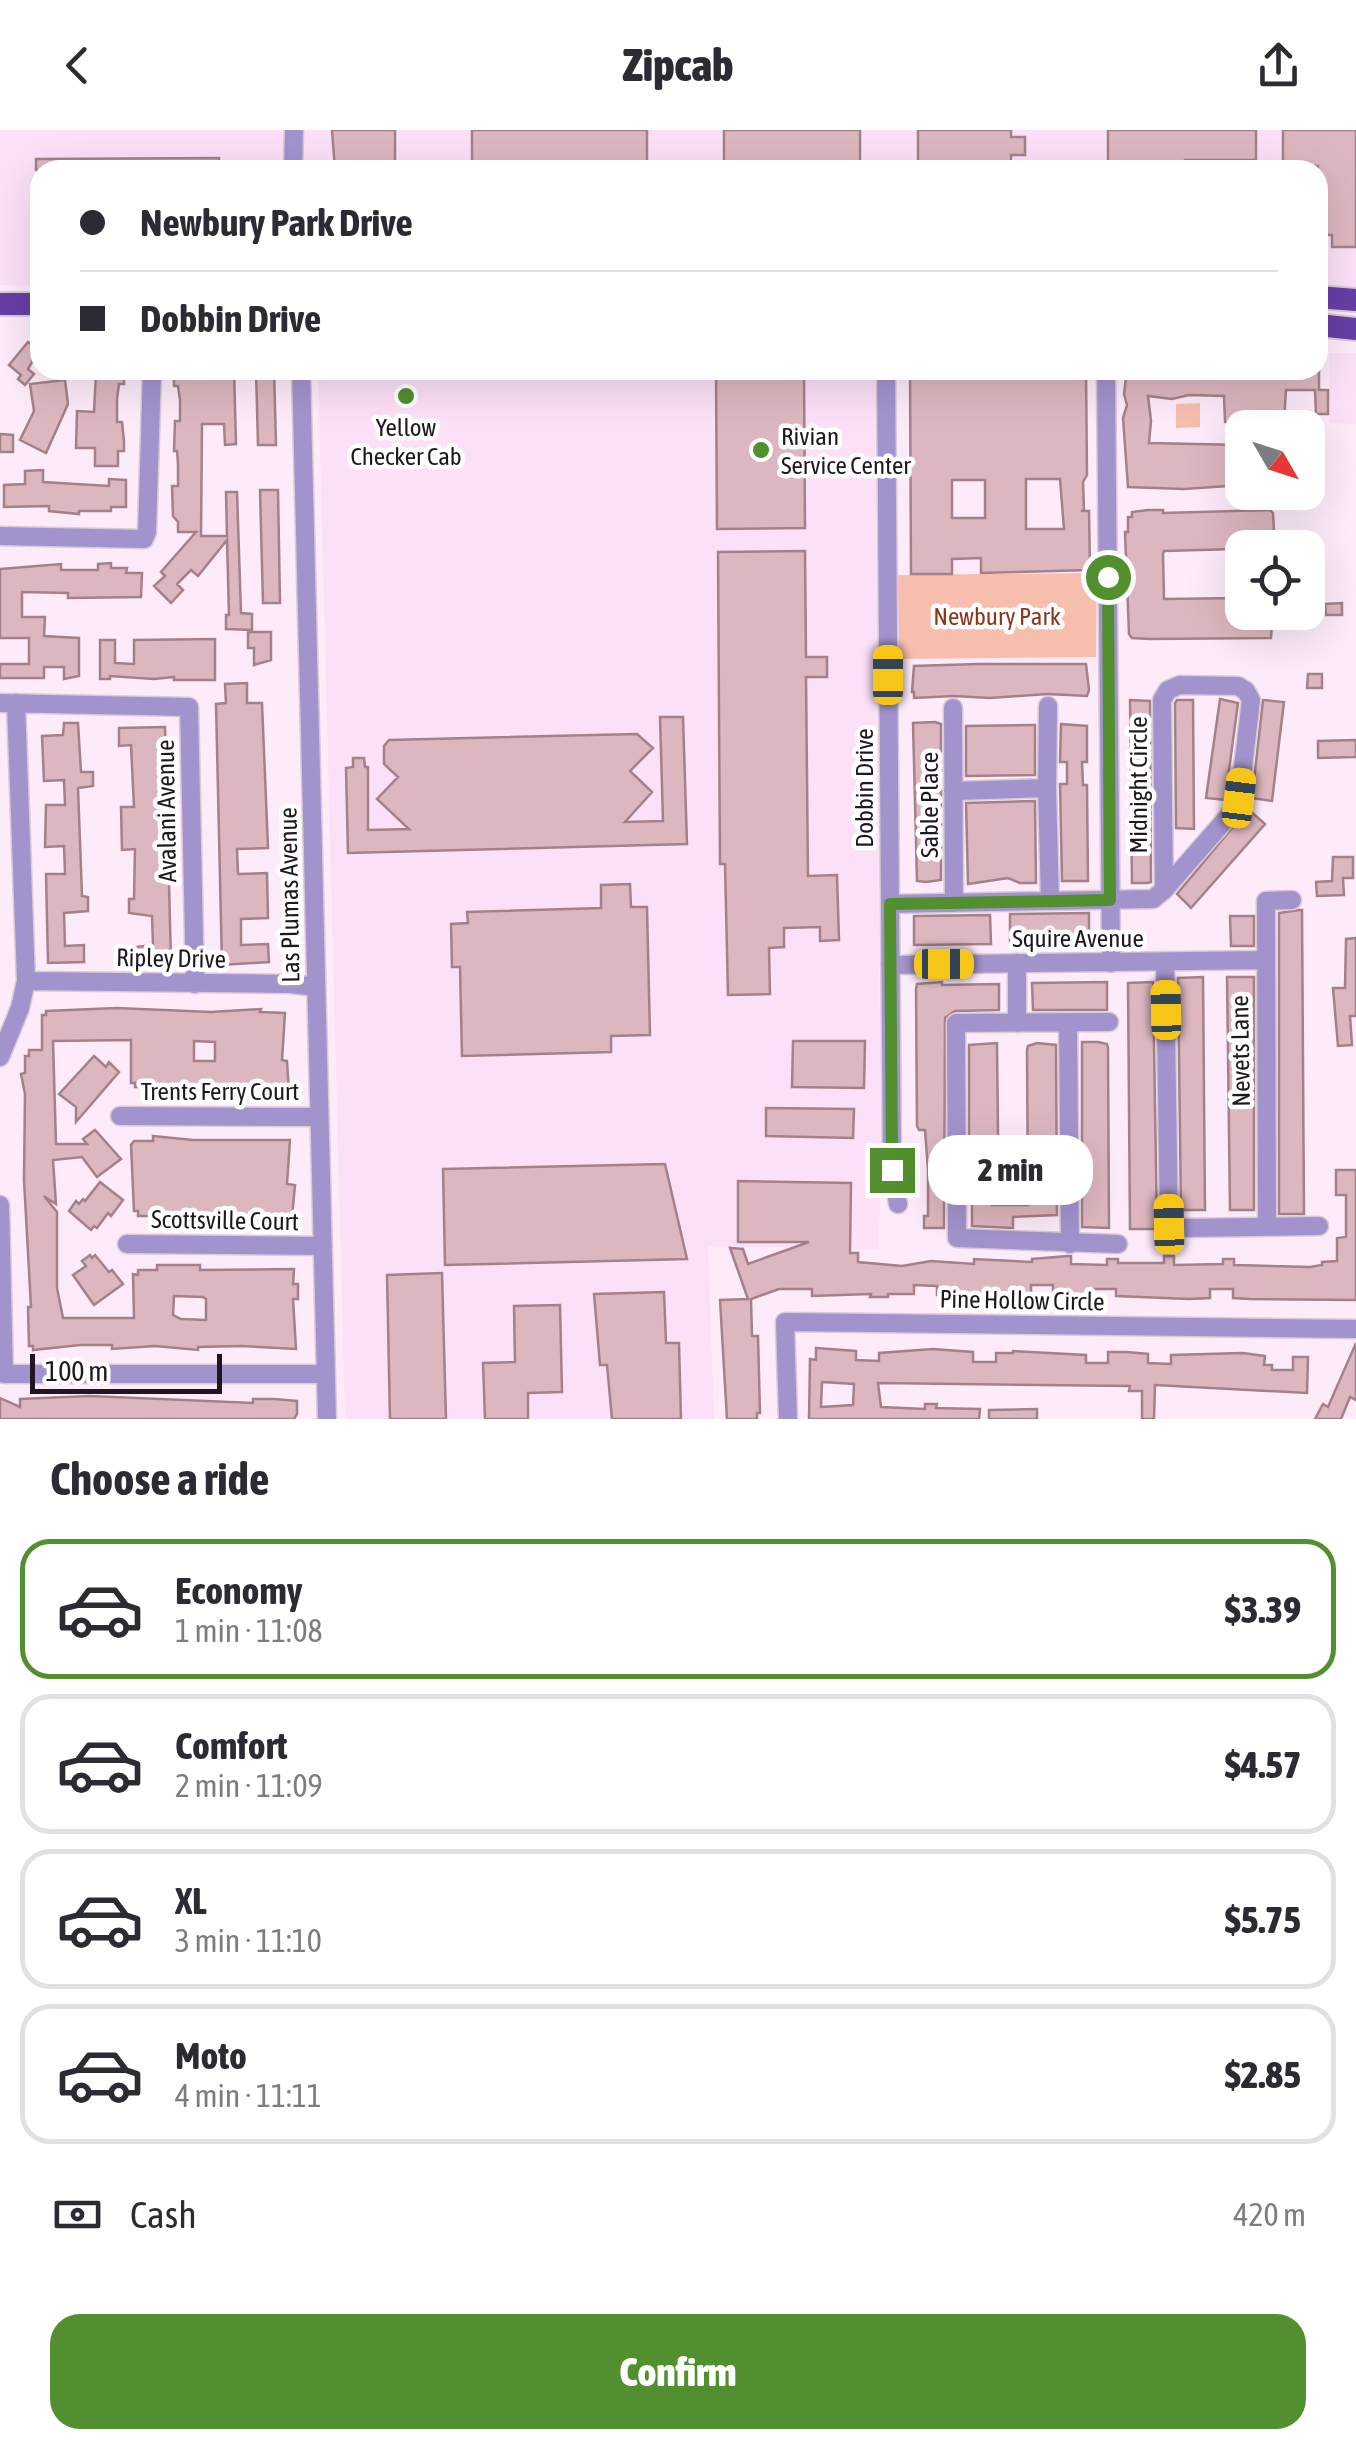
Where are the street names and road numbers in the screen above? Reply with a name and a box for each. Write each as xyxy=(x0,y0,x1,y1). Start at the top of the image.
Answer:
street label: Midnight Circle xyxy=(1124,716,1152,854)
street label: Dobbin Drive xyxy=(850,728,878,848)
street label: Avalani Avenue xyxy=(151,739,181,883)
street label: Sable Place xyxy=(915,752,943,858)
street label: Las Plumas Avenue xyxy=(273,807,305,983)
street label: Squire Avenue xyxy=(1012,924,1144,952)
street label: Ripley Drive xyxy=(116,943,226,973)
street label: Nevets Lane xyxy=(1225,995,1255,1107)
street label: Trents Ferry Court xyxy=(141,1077,299,1105)
street label: Scottsville Court xyxy=(151,1205,299,1235)
street label: Pine Hollow Circle xyxy=(939,1285,1105,1315)

